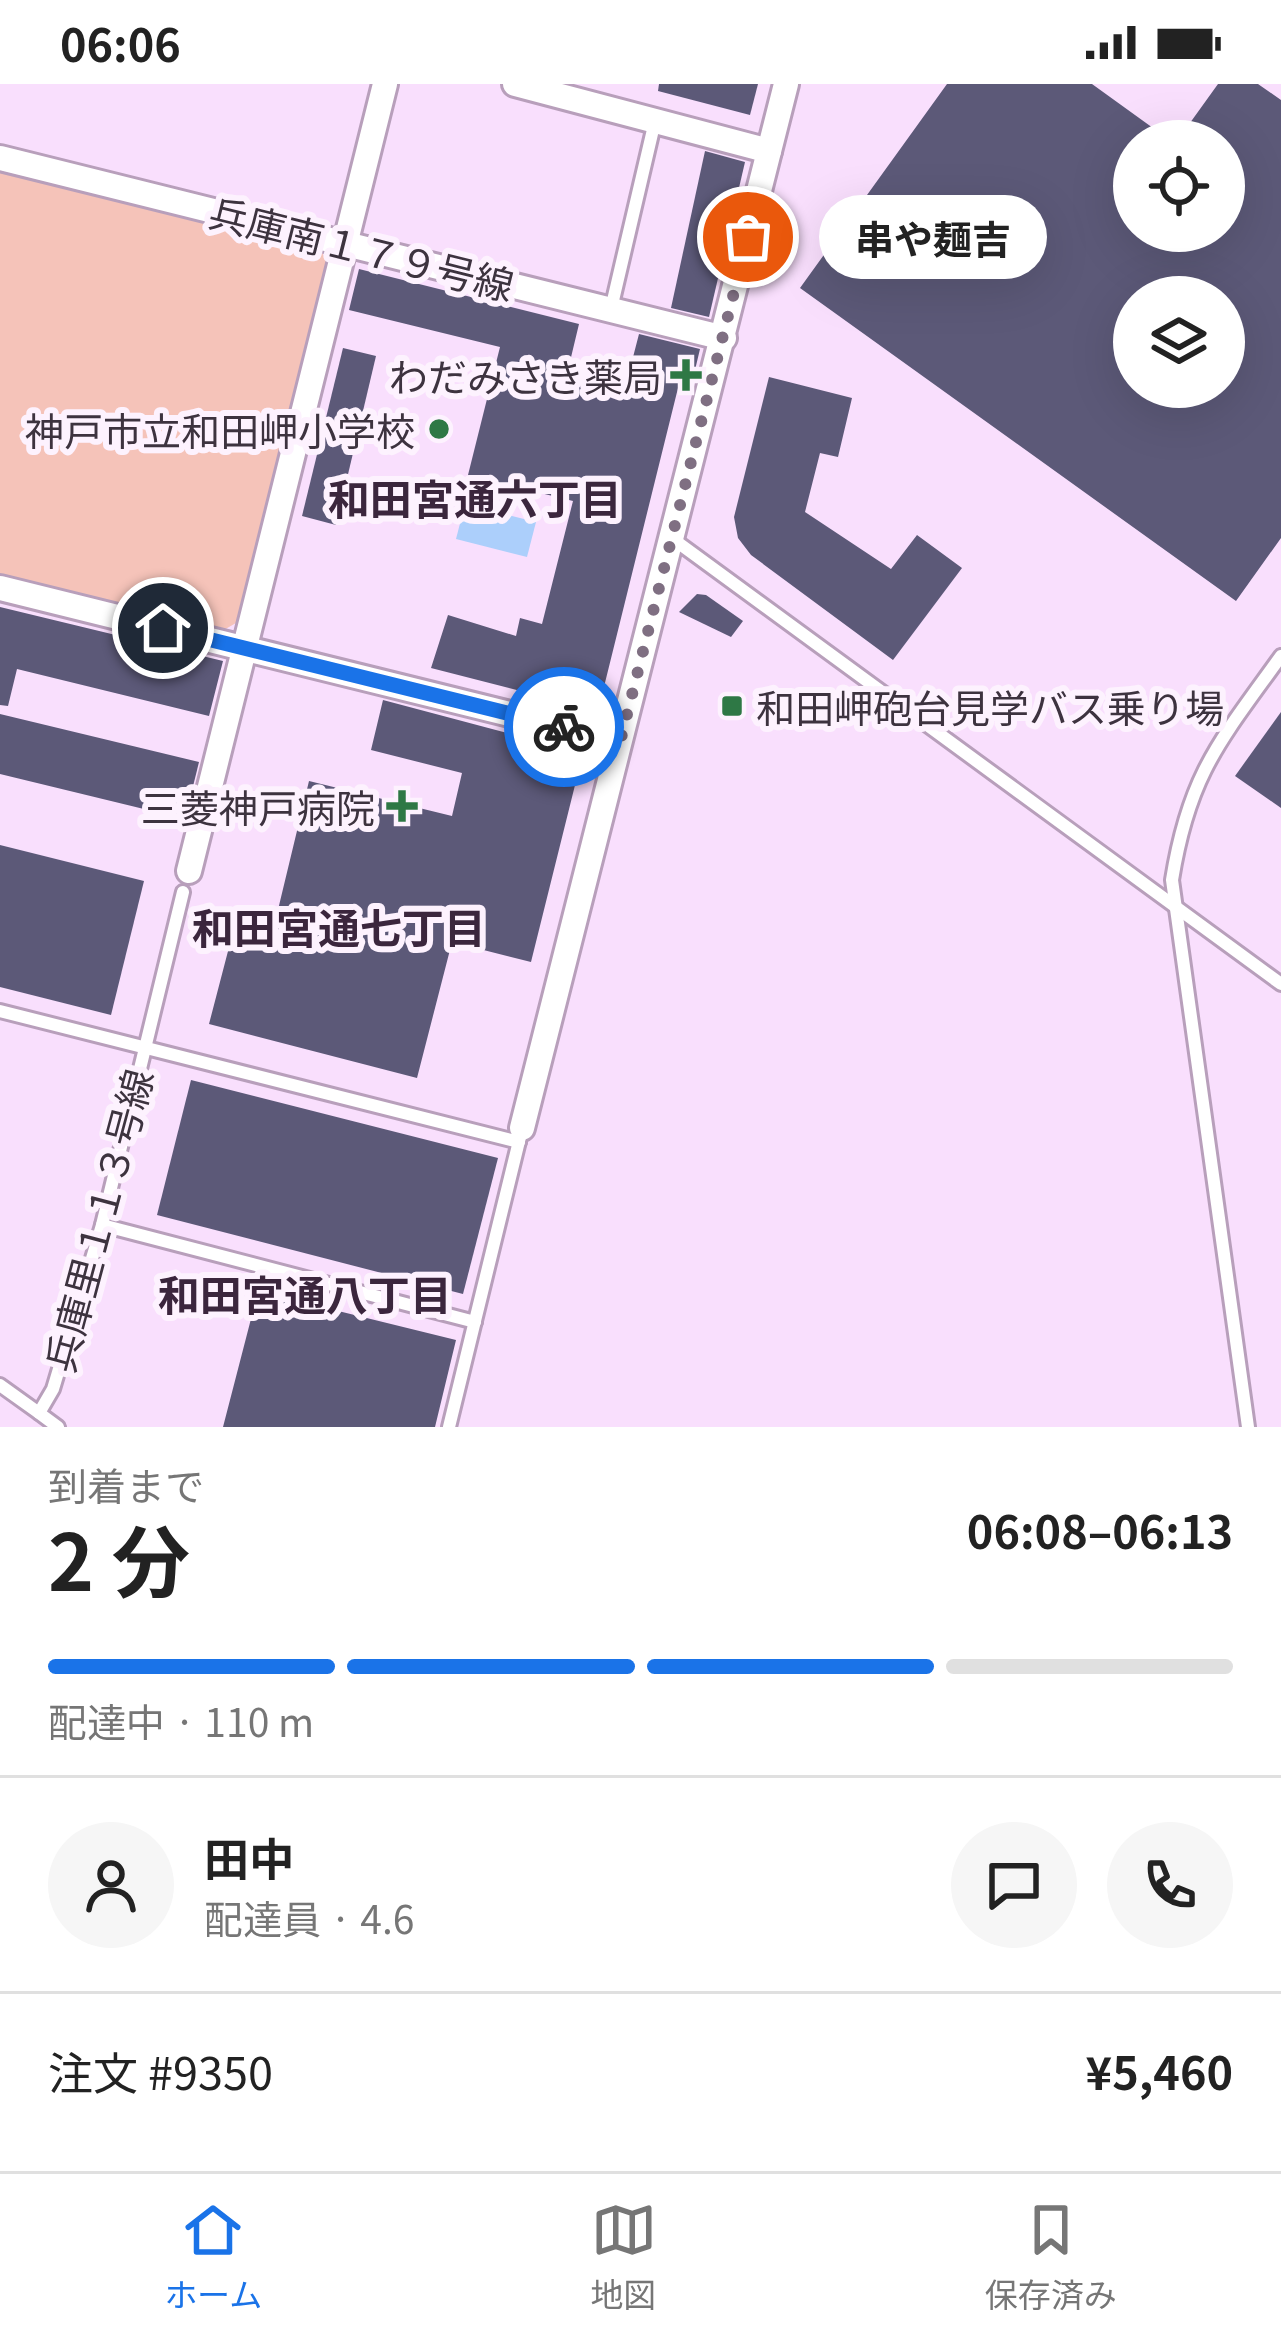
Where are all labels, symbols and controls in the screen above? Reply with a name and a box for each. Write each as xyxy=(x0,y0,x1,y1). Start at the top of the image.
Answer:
text: 06:06 xyxy=(60,10,181,75)
map controls xyxy=(1113,120,1245,408)
button: locate xyxy=(1113,120,1245,252)
street label: 兵庫南１７９号線 xyxy=(204,182,520,312)
pin xyxy=(697,186,799,288)
callout: 串や麺吉 xyxy=(820,195,1048,279)
icon: bag xyxy=(715,204,781,270)
text: 串や麺吉 xyxy=(855,209,1011,265)
button: layers xyxy=(1113,276,1245,408)
place label: わだみさき薬局 xyxy=(389,347,662,403)
marker: わだみさき薬局 xyxy=(673,362,699,388)
place label: 神戸市立和田岬小学校 xyxy=(25,401,415,457)
marker: 神戸市立和田岬小学校 xyxy=(426,416,452,442)
district label: 和田宮通六丁目 xyxy=(328,466,622,527)
pin xyxy=(112,577,214,679)
icon: home xyxy=(130,595,196,661)
courier xyxy=(504,667,624,787)
place label: 和田岬砲台見学バス乗り場 xyxy=(756,678,1224,734)
marker: 和田岬砲台見学バス乗り場 xyxy=(719,693,745,719)
icon: bike xyxy=(531,694,597,760)
place label: 三菱神戸病院 xyxy=(141,778,375,834)
marker: 三菱神戸病院 xyxy=(386,790,418,822)
district label: 和田宮通七丁目 xyxy=(192,895,486,956)
street label: 兵庫里１１３号線 xyxy=(30,1062,164,1378)
district label: 和田宮通八丁目 xyxy=(158,1262,452,1323)
text: 到着まで xyxy=(48,1456,204,1512)
text: 06:08–06:13 xyxy=(967,1497,1233,1562)
text: 2 分 xyxy=(48,1501,190,1613)
text: 配達中 · 110 m xyxy=(48,1692,314,1748)
button: person xyxy=(48,1822,174,1948)
button: chat xyxy=(951,1822,1077,1948)
button: phone xyxy=(1107,1822,1233,1948)
text: 田中 xyxy=(204,1824,294,1889)
text: 配達員 · 4.6 xyxy=(204,1889,414,1945)
text: 注文 #9350 xyxy=(48,2038,273,2103)
text: ¥5,460 xyxy=(1086,2038,1233,2103)
tab: ホーム xyxy=(164,2197,262,2317)
tab: 地図 xyxy=(591,2197,657,2317)
tab: 保存済み xyxy=(985,2197,1117,2317)

